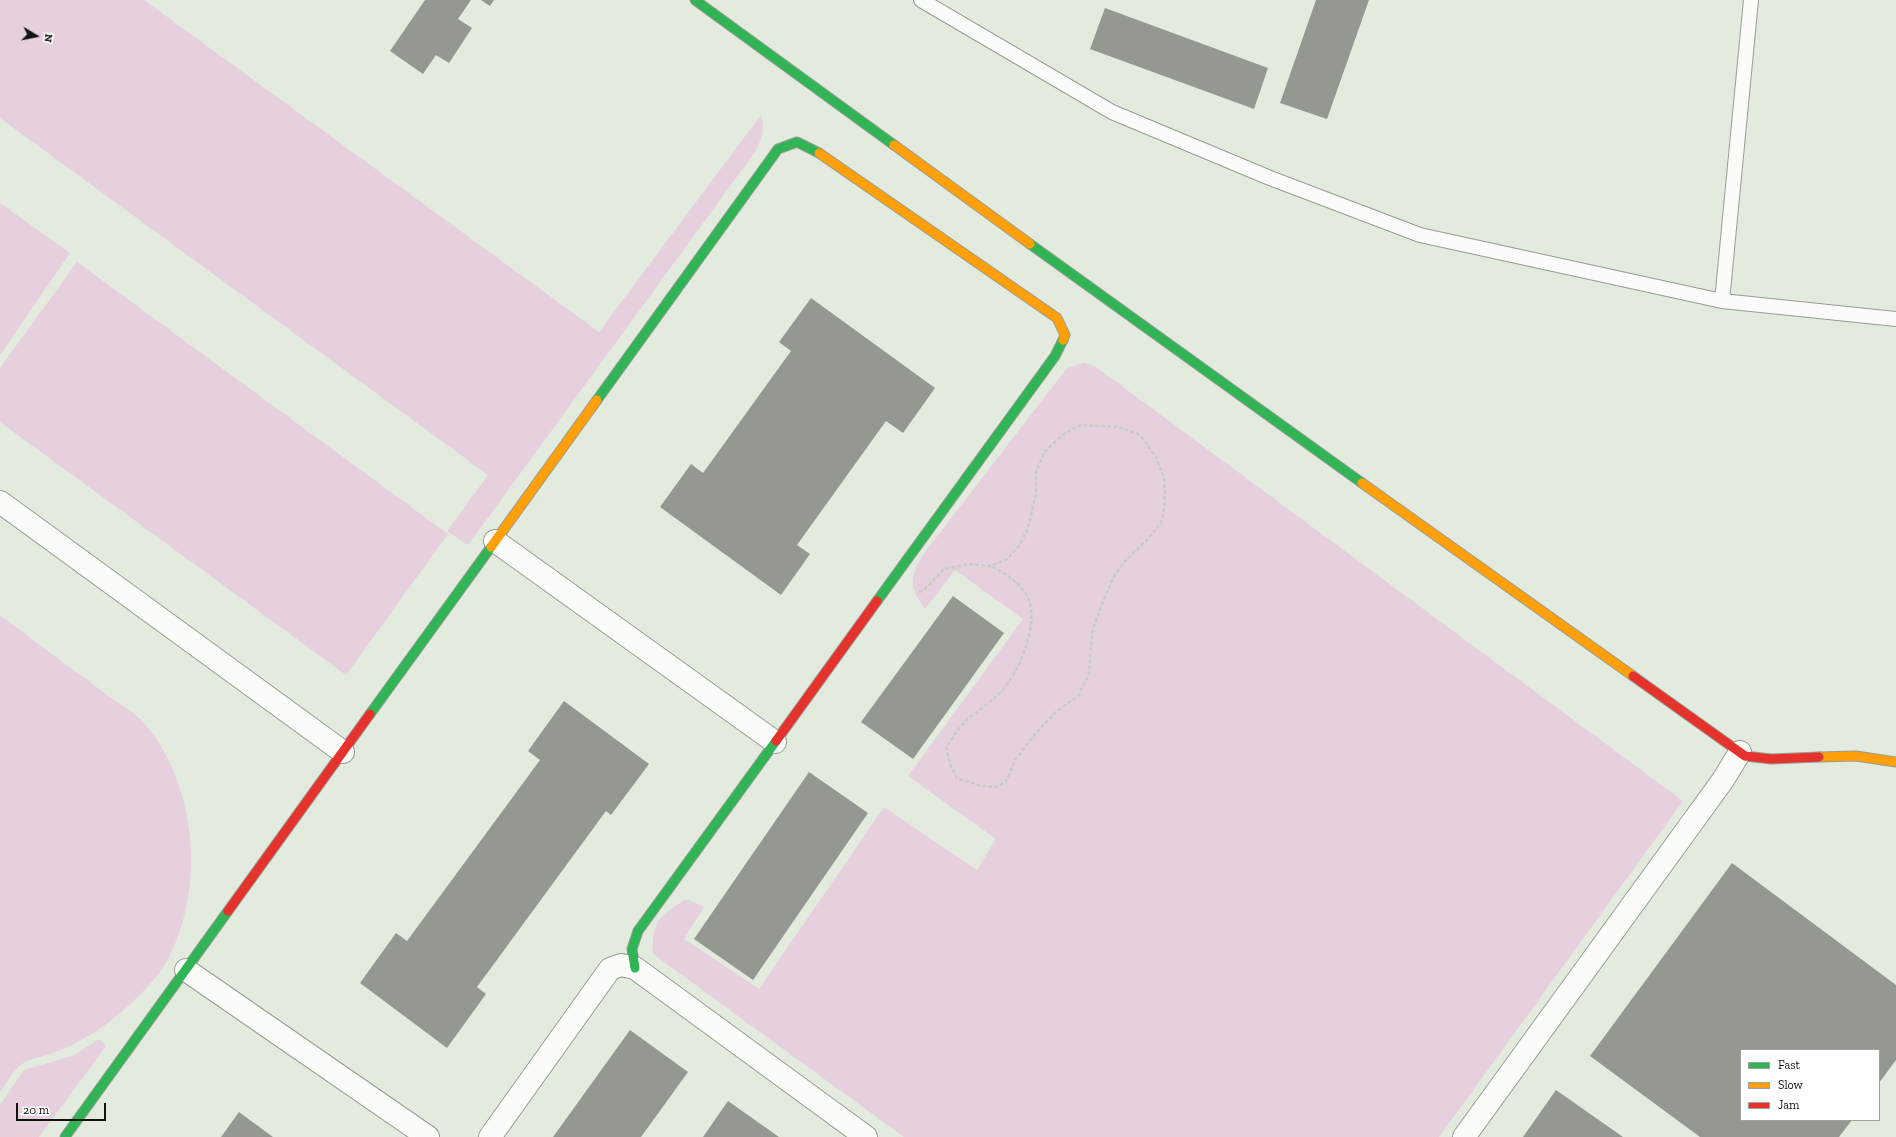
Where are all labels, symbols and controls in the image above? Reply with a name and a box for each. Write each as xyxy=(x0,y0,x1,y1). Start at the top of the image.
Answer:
north arrow xyxy=(16,16,56,56)
text: N xyxy=(41,33,55,43)
legend xyxy=(1740,1049,1880,1121)
text: Fast xyxy=(1778,1058,1800,1072)
text: Slow xyxy=(1778,1078,1803,1092)
scale bar xyxy=(18,1095,108,1121)
text: Jam xyxy=(1778,1098,1799,1112)
text: 20 m xyxy=(23,1103,49,1117)

